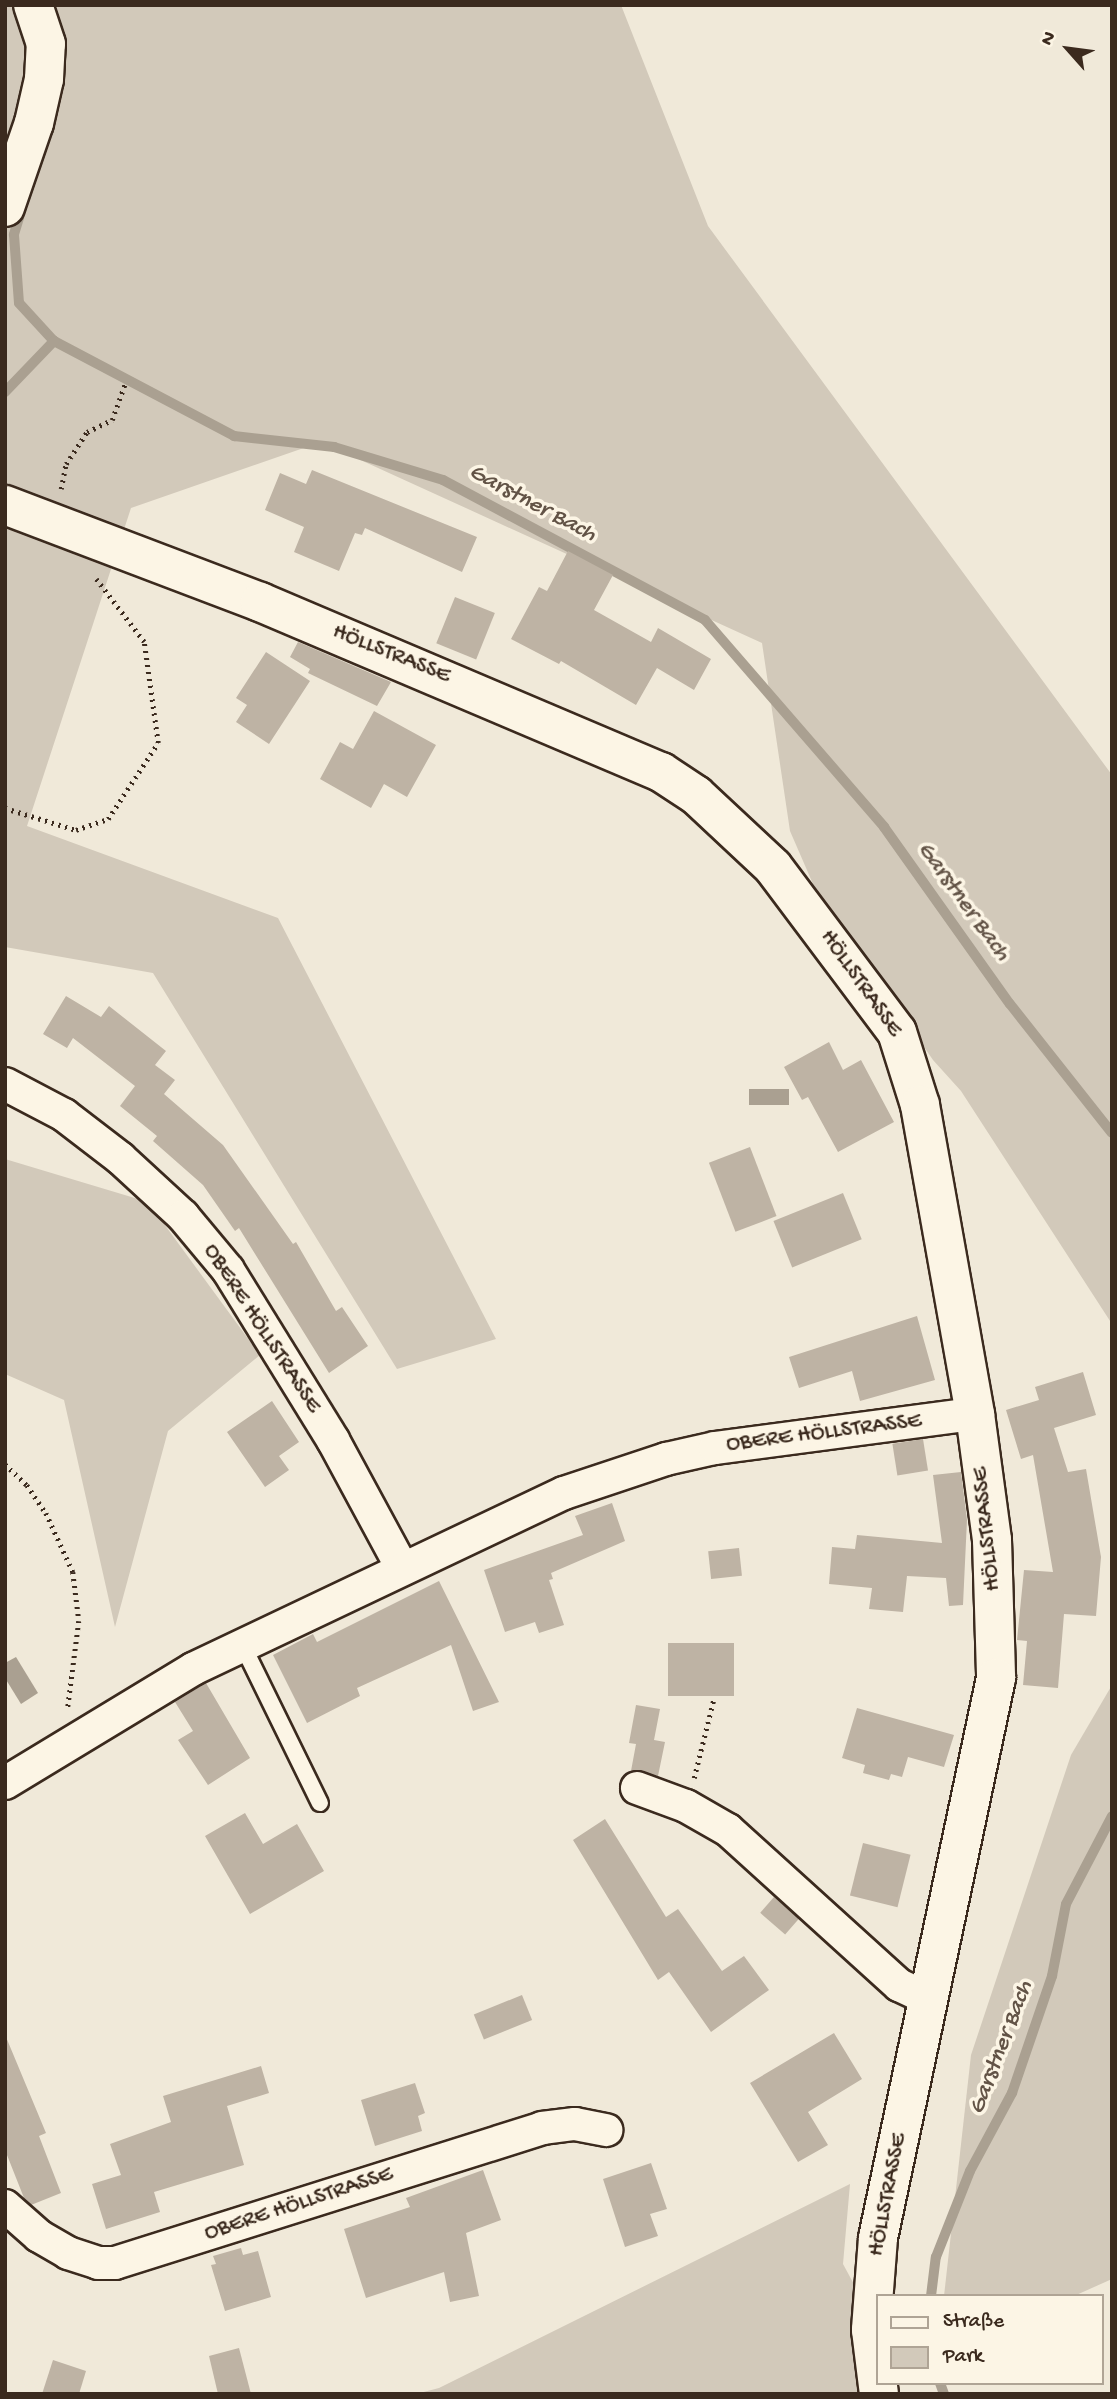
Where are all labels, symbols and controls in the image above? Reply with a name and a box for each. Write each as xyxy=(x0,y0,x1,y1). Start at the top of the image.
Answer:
north arrow xyxy=(1033,14,1103,84)
text: N xyxy=(1036,28,1062,50)
water label: Garstner Bach xyxy=(463,458,601,550)
street label: HÖLLSTRASSE xyxy=(328,619,454,691)
water label: Garstner Bach xyxy=(910,837,1016,967)
street label: HÖLLSTRASSE xyxy=(813,925,907,1043)
street label: OBERE HÖLLSTRASSE xyxy=(196,1239,326,1419)
street label: OBERE HÖLLSTRASSE xyxy=(725,1408,923,1460)
street label: HÖLLSTRASSE xyxy=(968,1466,1008,1592)
water label: Garstner Bach xyxy=(963,1977,1041,2119)
street label: HÖLLSTRASSE xyxy=(864,2131,914,2259)
street label: OBERE HÖLLSTRASSE xyxy=(201,2162,397,2248)
legend xyxy=(876,2294,1103,2385)
text: Straße xyxy=(943,2310,1004,2335)
text: Park xyxy=(943,2345,983,2370)

